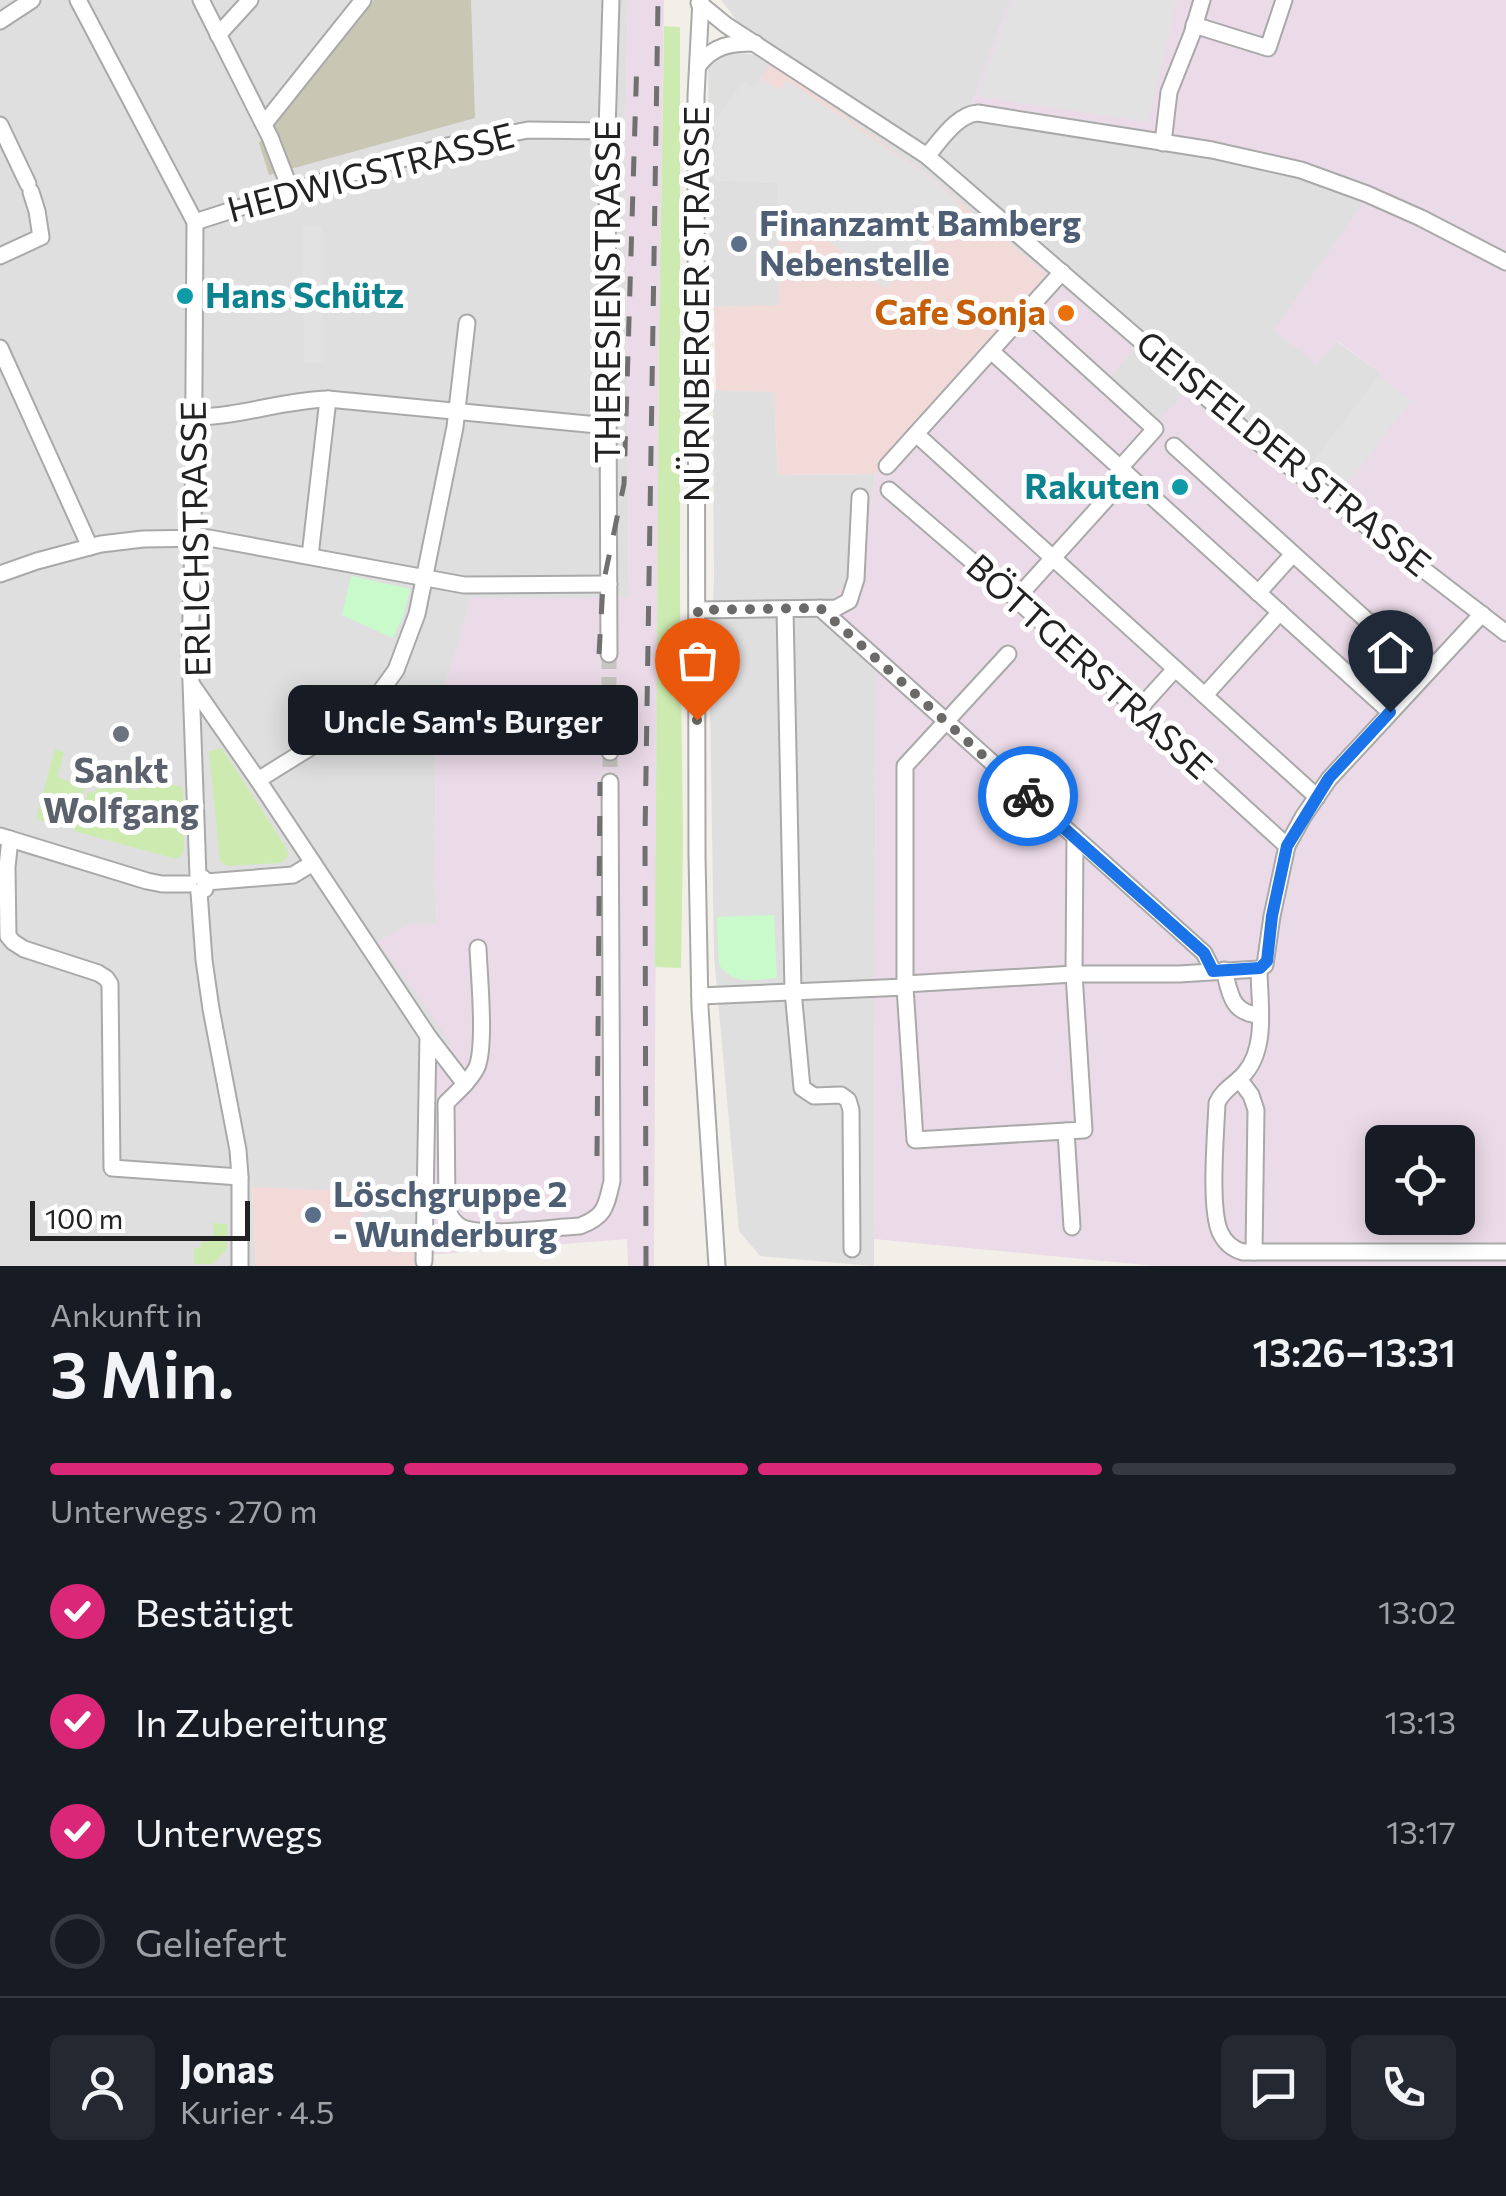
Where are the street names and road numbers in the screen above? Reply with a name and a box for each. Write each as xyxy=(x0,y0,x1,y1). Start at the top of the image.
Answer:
street label: NÜRNBERGER STRASSE xyxy=(673,106,716,502)
street label: HEDWIGSTRASSE xyxy=(222,112,518,230)
street label: THERESIENSTRASSE xyxy=(584,120,627,464)
street label: GEISFELDER STRASSE xyxy=(1129,320,1440,584)
street label: ERLICHSTRASSE xyxy=(170,401,217,677)
street label: BÖTTGERSTRASSE xyxy=(959,544,1222,787)

